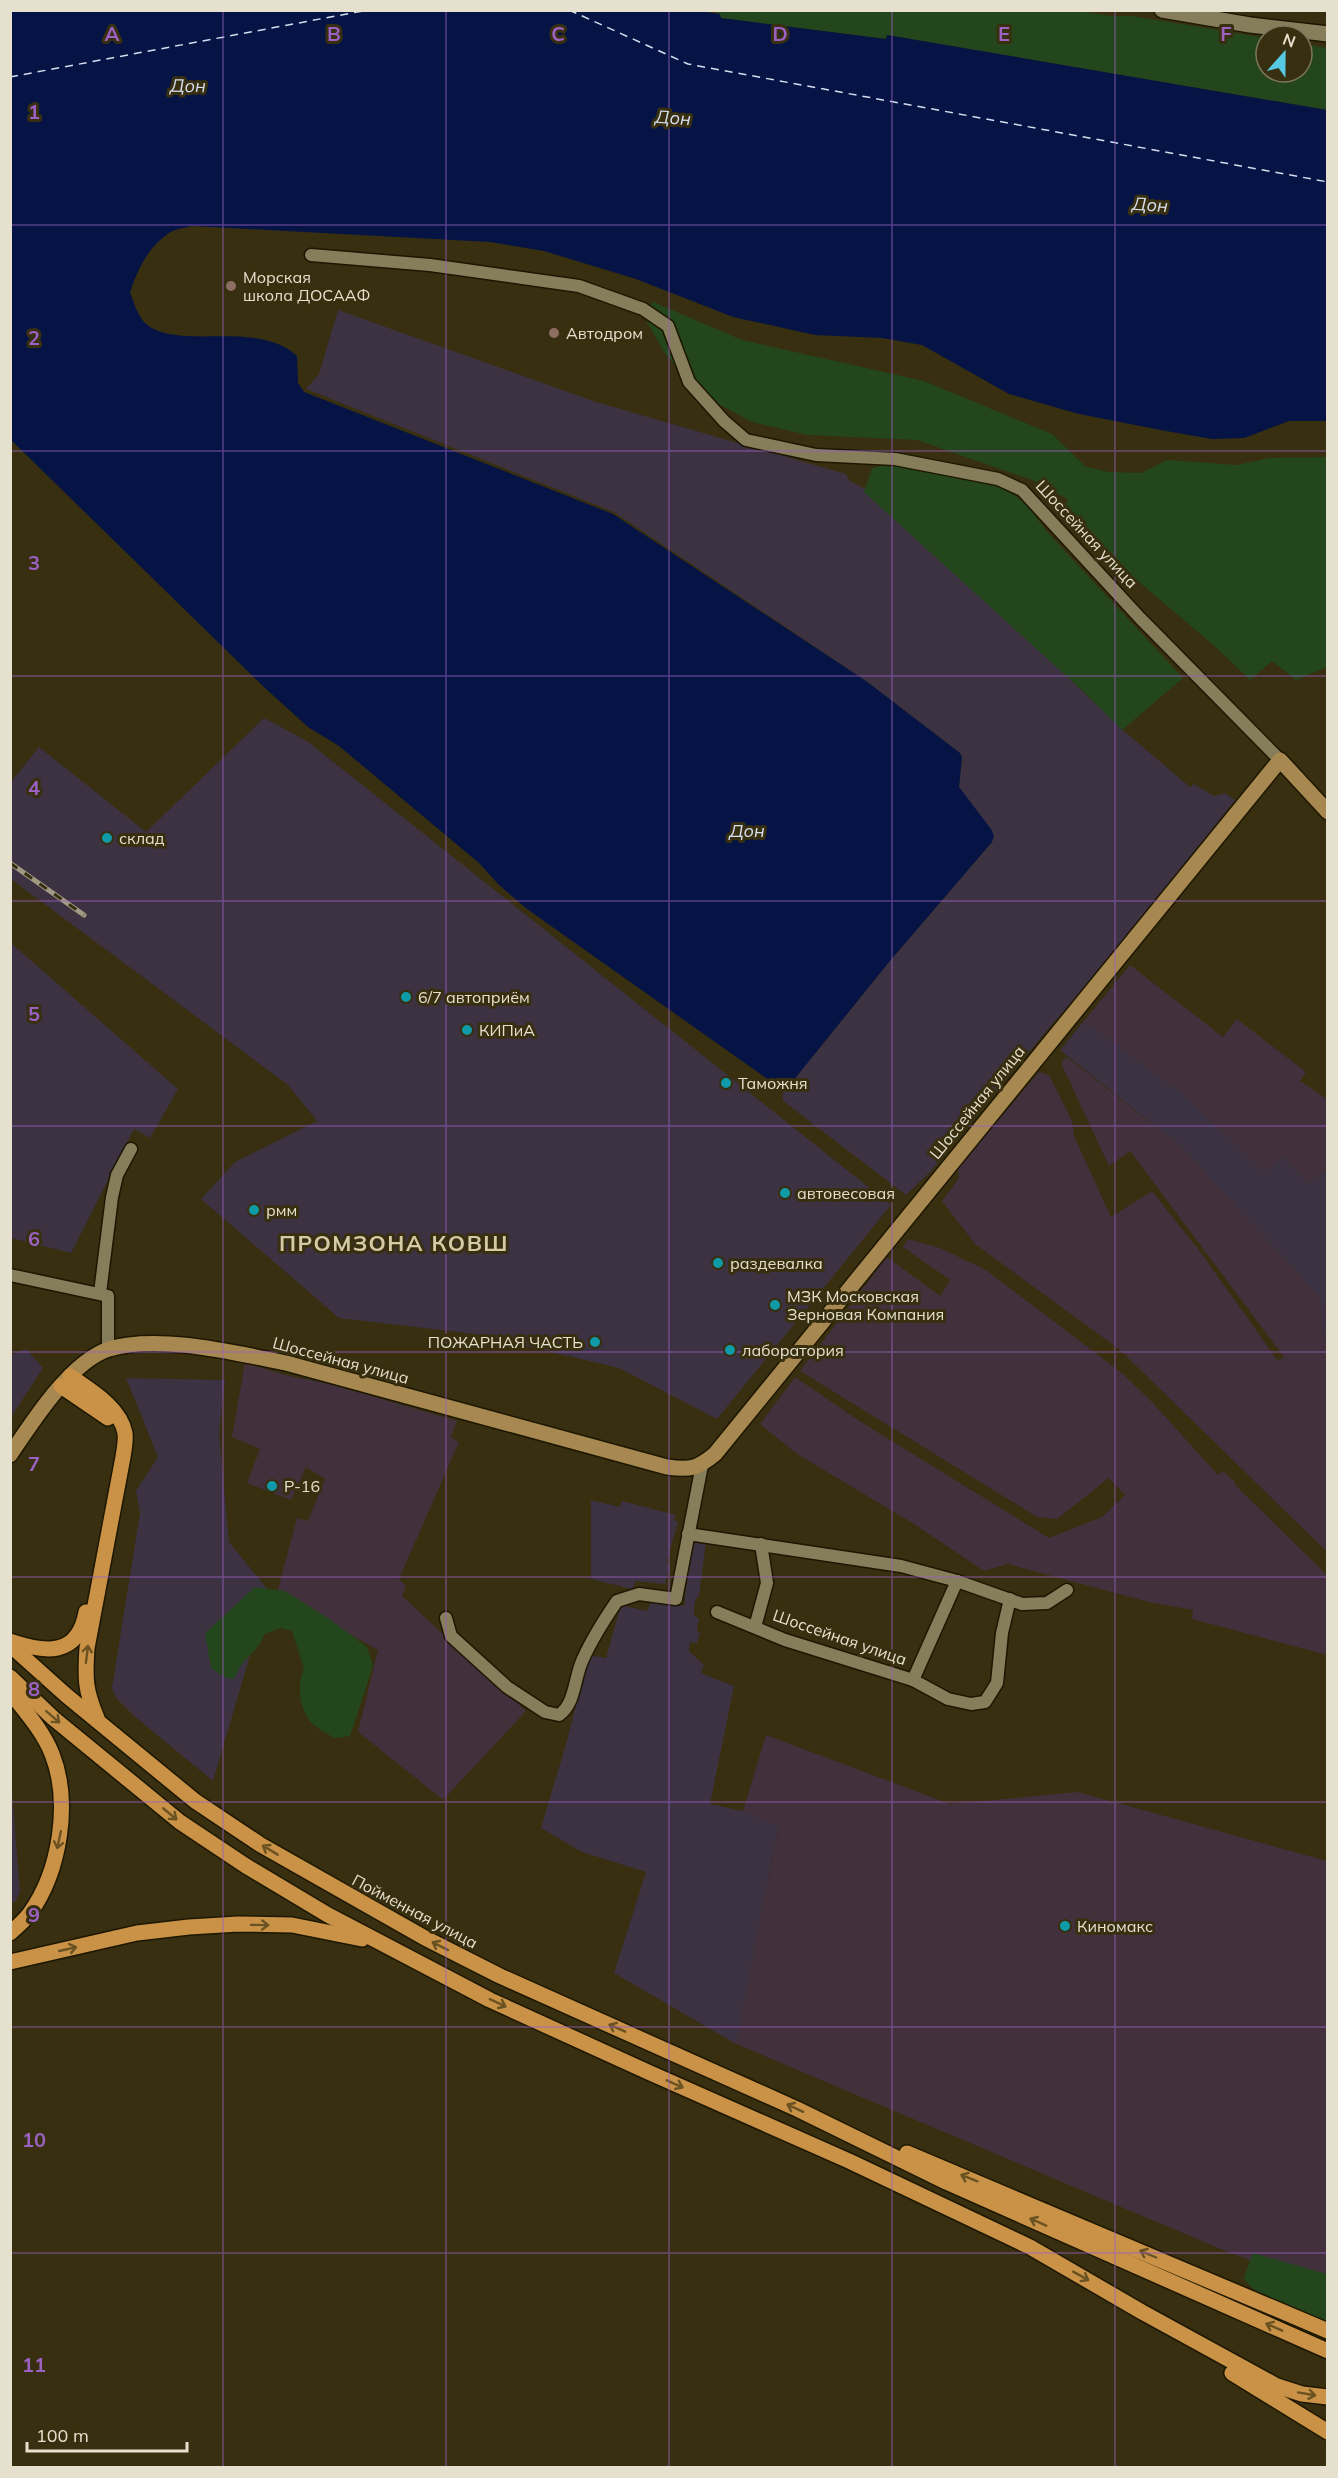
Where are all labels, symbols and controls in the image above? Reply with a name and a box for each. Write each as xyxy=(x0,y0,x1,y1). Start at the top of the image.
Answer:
text: A xyxy=(105,21,120,46)
text: B xyxy=(327,21,341,46)
text: C xyxy=(551,21,565,46)
text: D xyxy=(772,21,788,46)
text: E xyxy=(998,21,1010,46)
text: F xyxy=(1220,21,1232,46)
north arrow xyxy=(1254,24,1314,84)
text: N xyxy=(1280,28,1299,51)
water label: Дон xyxy=(169,74,206,97)
text: 1 xyxy=(28,99,40,124)
water label: Дон xyxy=(653,105,692,130)
water label: Дон xyxy=(1130,192,1169,217)
place label: Морская школа ДОСААФ xyxy=(243,267,370,305)
marker: Морская школа ДОСААФ xyxy=(224,279,238,293)
place label: Автодром xyxy=(566,323,643,343)
text: 2 xyxy=(28,325,40,350)
marker: Автодром xyxy=(547,326,561,340)
street label: Шоссейная улица xyxy=(1032,476,1142,592)
text: 3 xyxy=(28,550,40,575)
text: 4 xyxy=(28,775,40,800)
water label: Дон xyxy=(728,819,765,842)
place label: склад xyxy=(119,828,165,848)
marker: склад xyxy=(100,831,114,845)
place label: 6/7 автоприём xyxy=(418,987,530,1007)
marker: 6/7 автоприём xyxy=(399,990,413,1004)
text: 5 xyxy=(28,1001,40,1026)
place label: КИПиА xyxy=(479,1020,535,1040)
marker: КИПиА xyxy=(460,1023,474,1037)
street label: Шоссейная улица xyxy=(925,1041,1029,1163)
place label: Таможня xyxy=(738,1073,808,1093)
marker: Таможня xyxy=(719,1076,733,1090)
place label: автовесовая xyxy=(797,1183,895,1203)
marker: автовесовая xyxy=(778,1186,792,1200)
place label: рмм xyxy=(266,1200,297,1220)
marker: рмм xyxy=(247,1203,261,1217)
text: 6 xyxy=(28,1226,40,1251)
district label: ПРОМЗОНА КОВШ xyxy=(279,1229,509,1257)
place label: раздевалка xyxy=(730,1253,823,1273)
marker: раздевалка xyxy=(711,1256,725,1270)
place label: МЗК Московская Зерновая Компания xyxy=(787,1286,944,1324)
marker: МЗК Московская Зерновая Компания xyxy=(768,1298,782,1312)
street label: Шоссейная улица xyxy=(271,1332,411,1388)
place label: ПОЖАРНАЯ ЧАСТЬ xyxy=(428,1332,583,1352)
marker: ПОЖАРНАЯ ЧАСТЬ xyxy=(588,1335,602,1349)
place label: лаборатория xyxy=(742,1340,844,1360)
marker: лаборатория xyxy=(723,1343,737,1357)
text: 7 xyxy=(28,1451,40,1476)
place label: Р-16 xyxy=(284,1476,320,1496)
marker: Р-16 xyxy=(265,1479,279,1493)
street label: Шоссейная улица xyxy=(771,1605,909,1669)
one-way arrow xyxy=(82,1644,93,1664)
text: 8 xyxy=(28,1676,40,1701)
one-way arrow xyxy=(45,1710,60,1724)
one-way arrow xyxy=(162,1807,178,1820)
one-way arrow xyxy=(53,1830,64,1849)
one-way arrow xyxy=(262,1844,279,1856)
street label: Пойменная улица xyxy=(349,1870,481,1952)
text: 9 xyxy=(28,1902,40,1927)
place label: Киномакс xyxy=(1077,1916,1153,1936)
one-way arrow xyxy=(250,1919,270,1930)
marker: Киномакс xyxy=(1058,1919,1072,1933)
one-way arrow xyxy=(432,1939,450,1951)
one-way arrow xyxy=(58,1943,77,1955)
one-way arrow xyxy=(488,1997,506,2009)
one-way arrow xyxy=(608,2022,626,2033)
one-way arrow xyxy=(665,2079,683,2091)
one-way arrow xyxy=(786,2102,804,2114)
text: 10 xyxy=(22,2127,46,2152)
one-way arrow xyxy=(960,2172,978,2183)
one-way arrow xyxy=(1029,2216,1047,2227)
one-way arrow xyxy=(1140,2248,1158,2259)
one-way arrow xyxy=(1072,2270,1089,2282)
one-way arrow xyxy=(1266,2321,1284,2332)
text: 11 xyxy=(22,2352,46,2377)
one-way arrow xyxy=(1297,2388,1316,2399)
scale bar xyxy=(27,2415,188,2453)
text: 100 m xyxy=(36,2424,89,2447)

